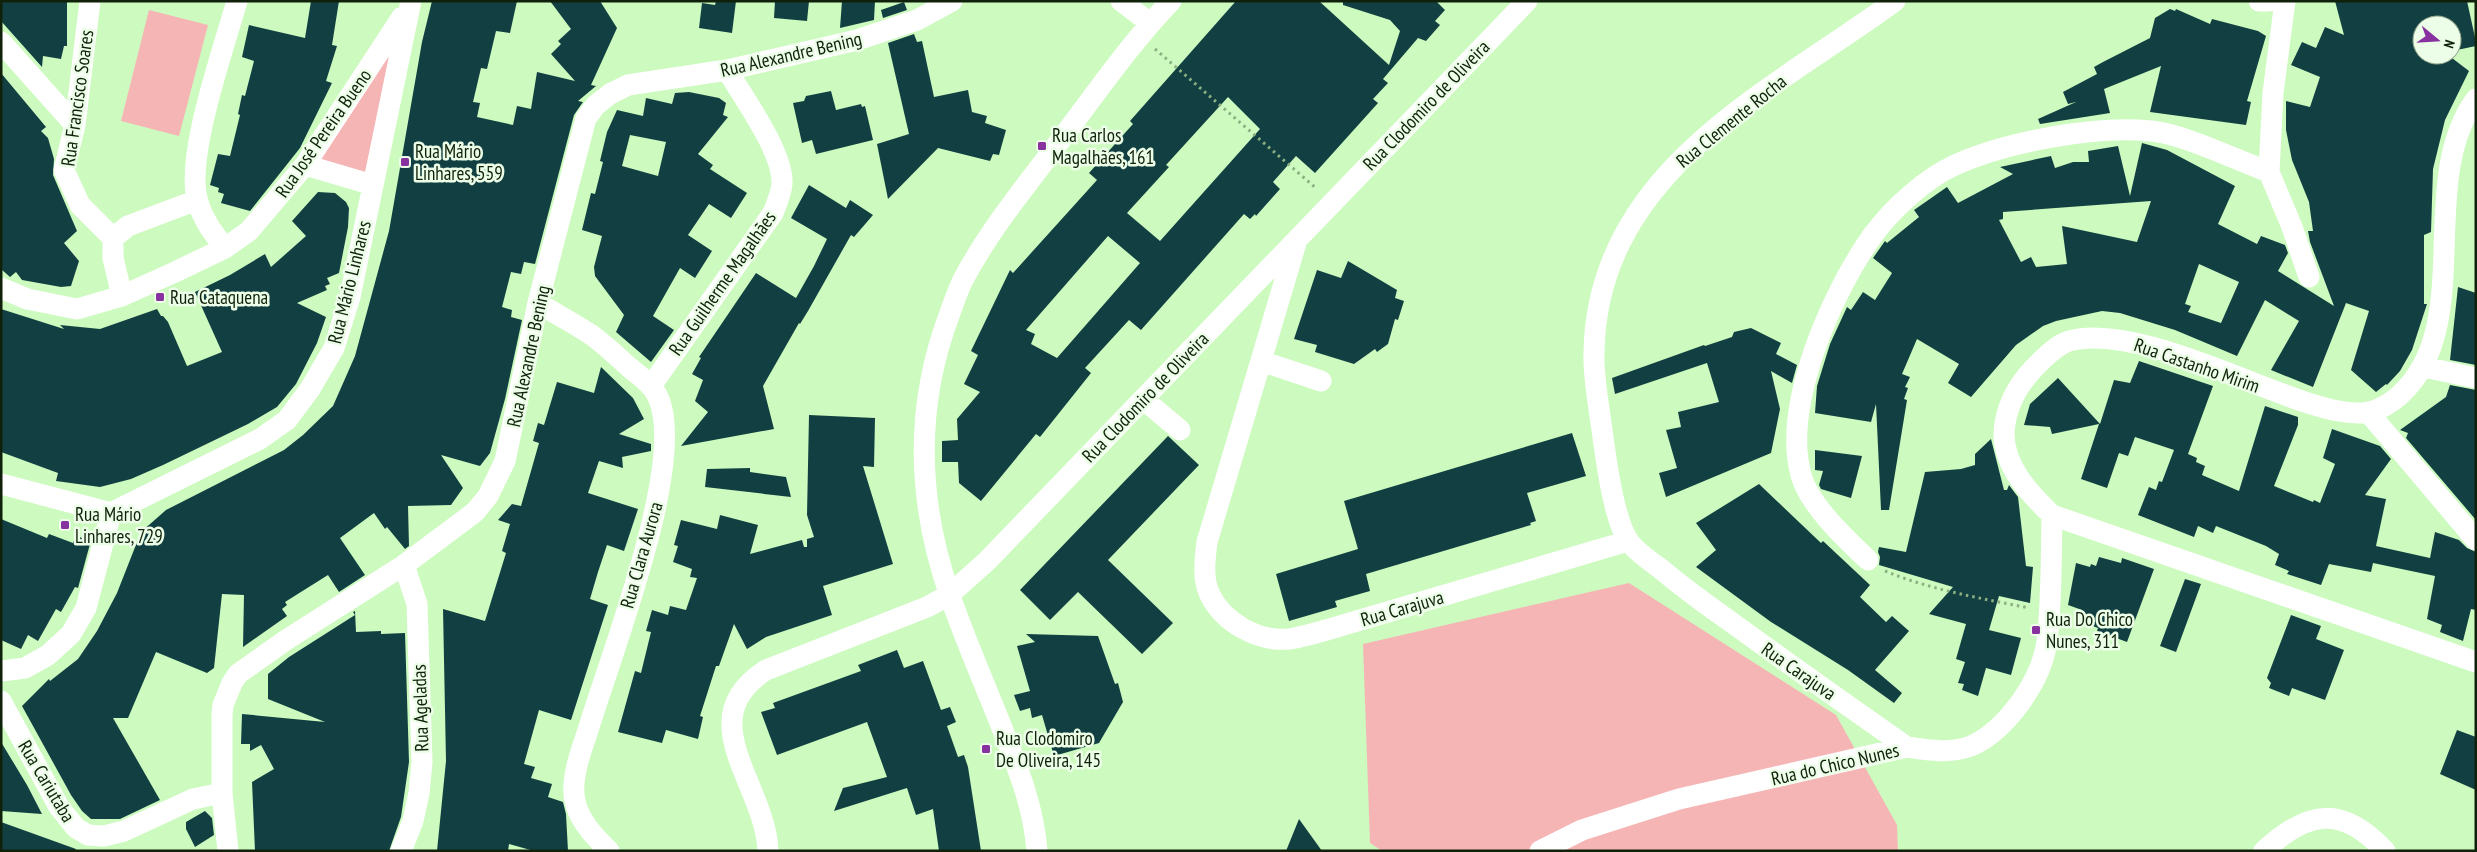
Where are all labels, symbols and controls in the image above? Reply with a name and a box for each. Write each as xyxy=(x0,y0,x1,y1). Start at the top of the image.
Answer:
north arrow xyxy=(2412,15,2462,65)
street label: Rua Alexandre Bening xyxy=(718,26,864,82)
street label: Rua Francisco Soares xyxy=(56,28,98,168)
street label: Rua Clodomiro de Oliveira xyxy=(1358,35,1494,175)
text: N xyxy=(2440,38,2459,50)
street label: Rua José Pereira Bueno xyxy=(270,64,376,202)
street label: Rua Clemente Rocha xyxy=(1671,69,1791,173)
place label: Rua Carlos Magalhães, 161 xyxy=(1052,123,1154,169)
place label: Rua Mário Linhares, 559 xyxy=(415,139,503,185)
marker: Rua Carlos Magalhães, 161 xyxy=(1036,140,1048,152)
marker: Rua Mário Linhares, 559 xyxy=(399,156,411,168)
street label: Rua Guilherme Magalhães xyxy=(663,206,781,360)
street label: Rua Mário Linhares xyxy=(322,218,376,346)
street label: Rua Alexandre Bening xyxy=(501,283,555,429)
place label: Rua Cataquena xyxy=(170,285,268,309)
marker: Rua Cataquena xyxy=(154,291,166,303)
street label: Rua Clodomiro de Oliveira xyxy=(1077,327,1213,467)
street label: Rua Castanho Mirim xyxy=(2131,332,2263,398)
street label: Rua Clara Aurora xyxy=(614,499,668,611)
place label: Rua Mário Linhares, 729 xyxy=(75,502,163,548)
marker: Rua Mário Linhares, 729 xyxy=(59,519,71,531)
street label: Rua Carajuva xyxy=(1358,585,1446,631)
place label: Rua Do Chico Nunes, 311 xyxy=(2046,607,2133,653)
marker: Rua Do Chico Nunes, 311 xyxy=(2030,624,2042,636)
street label: Rua Carajuva xyxy=(1757,637,1841,705)
street label: Rua Ageladas xyxy=(406,664,434,752)
place label: Rua Clodomiro De Oliveira, 145 xyxy=(996,726,1101,772)
street label: Rua Cariutaba xyxy=(13,736,81,826)
street label: Rua do Chico Nunes xyxy=(1769,738,1901,790)
marker: Rua Clodomiro De Oliveira, 145 xyxy=(980,743,992,755)

